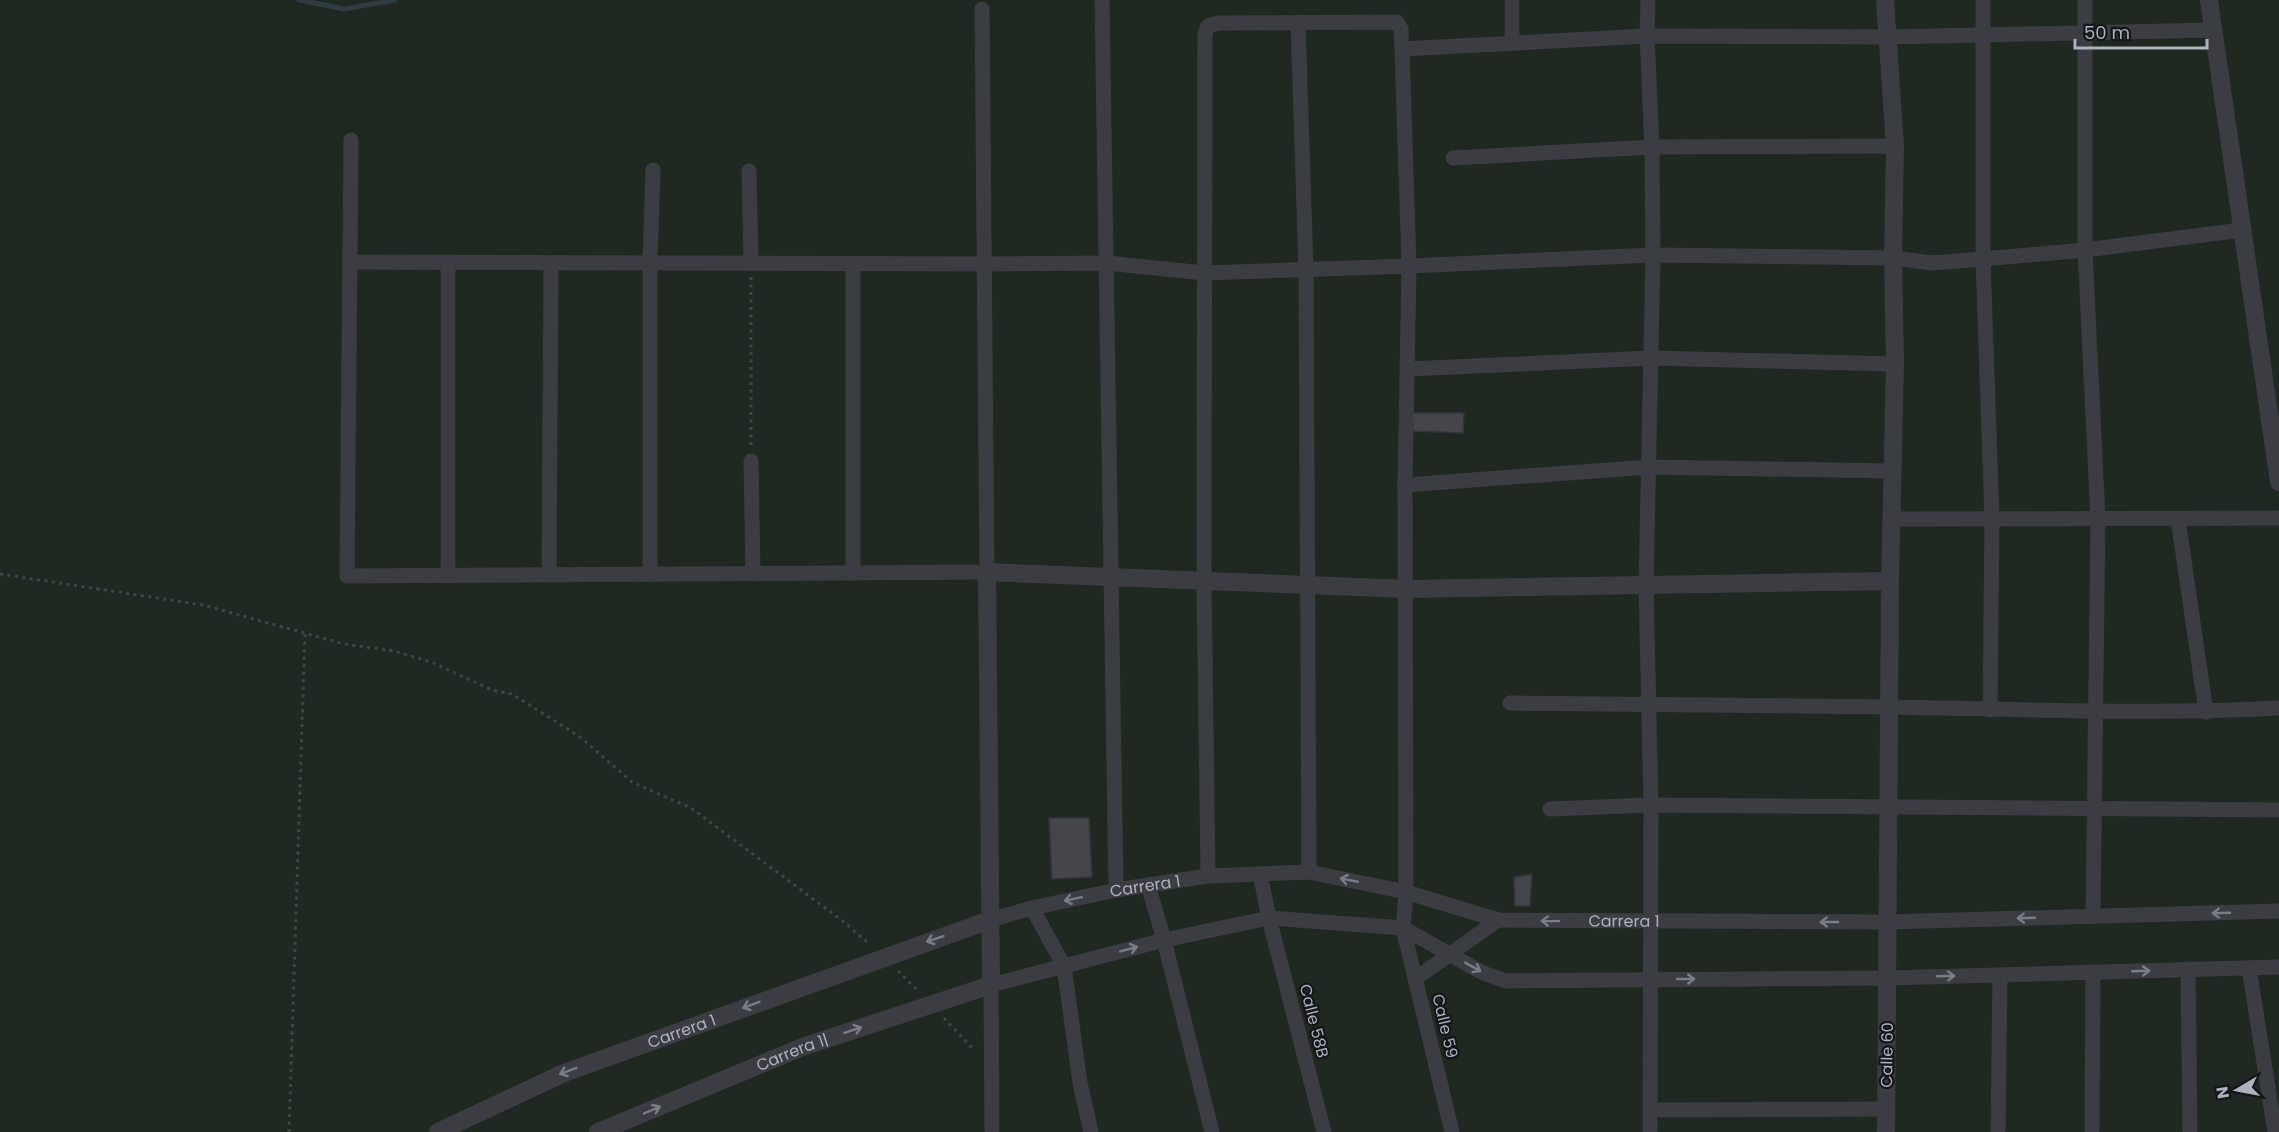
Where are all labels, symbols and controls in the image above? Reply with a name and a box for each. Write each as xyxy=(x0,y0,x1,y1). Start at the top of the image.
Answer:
scale bar xyxy=(2075,12,2207,50)
text: 50 m xyxy=(2084,20,2130,45)
street label: Carrera 1 xyxy=(1108,869,1182,903)
one-way arrow xyxy=(1340,874,1359,886)
one-way arrow xyxy=(1063,894,1083,905)
one-way arrow xyxy=(2211,907,2231,919)
street label: Carrera 1 xyxy=(1588,909,1660,932)
one-way arrow xyxy=(2016,913,2036,924)
one-way arrow xyxy=(1540,915,1560,927)
one-way arrow xyxy=(1819,916,1839,928)
one-way arrow xyxy=(926,935,945,946)
one-way arrow xyxy=(1119,942,1138,954)
one-way arrow xyxy=(1464,961,1481,973)
one-way arrow xyxy=(2131,965,2151,976)
one-way arrow xyxy=(1936,970,1956,982)
one-way arrow xyxy=(1675,974,1695,985)
street label: Calle 58B xyxy=(1294,982,1334,1060)
street label: Calle 59 xyxy=(1426,992,1464,1060)
one-way arrow xyxy=(742,1000,761,1011)
street label: Carrera 1 xyxy=(644,1008,719,1054)
street label: Calle 60 xyxy=(1875,1022,1899,1088)
one-way arrow xyxy=(843,1024,862,1035)
street label: Carrera 1| xyxy=(752,1028,831,1077)
north arrow xyxy=(2207,1060,2267,1120)
one-way arrow xyxy=(559,1066,578,1077)
text: N xyxy=(2210,1085,2235,1100)
one-way arrow xyxy=(642,1104,661,1115)

